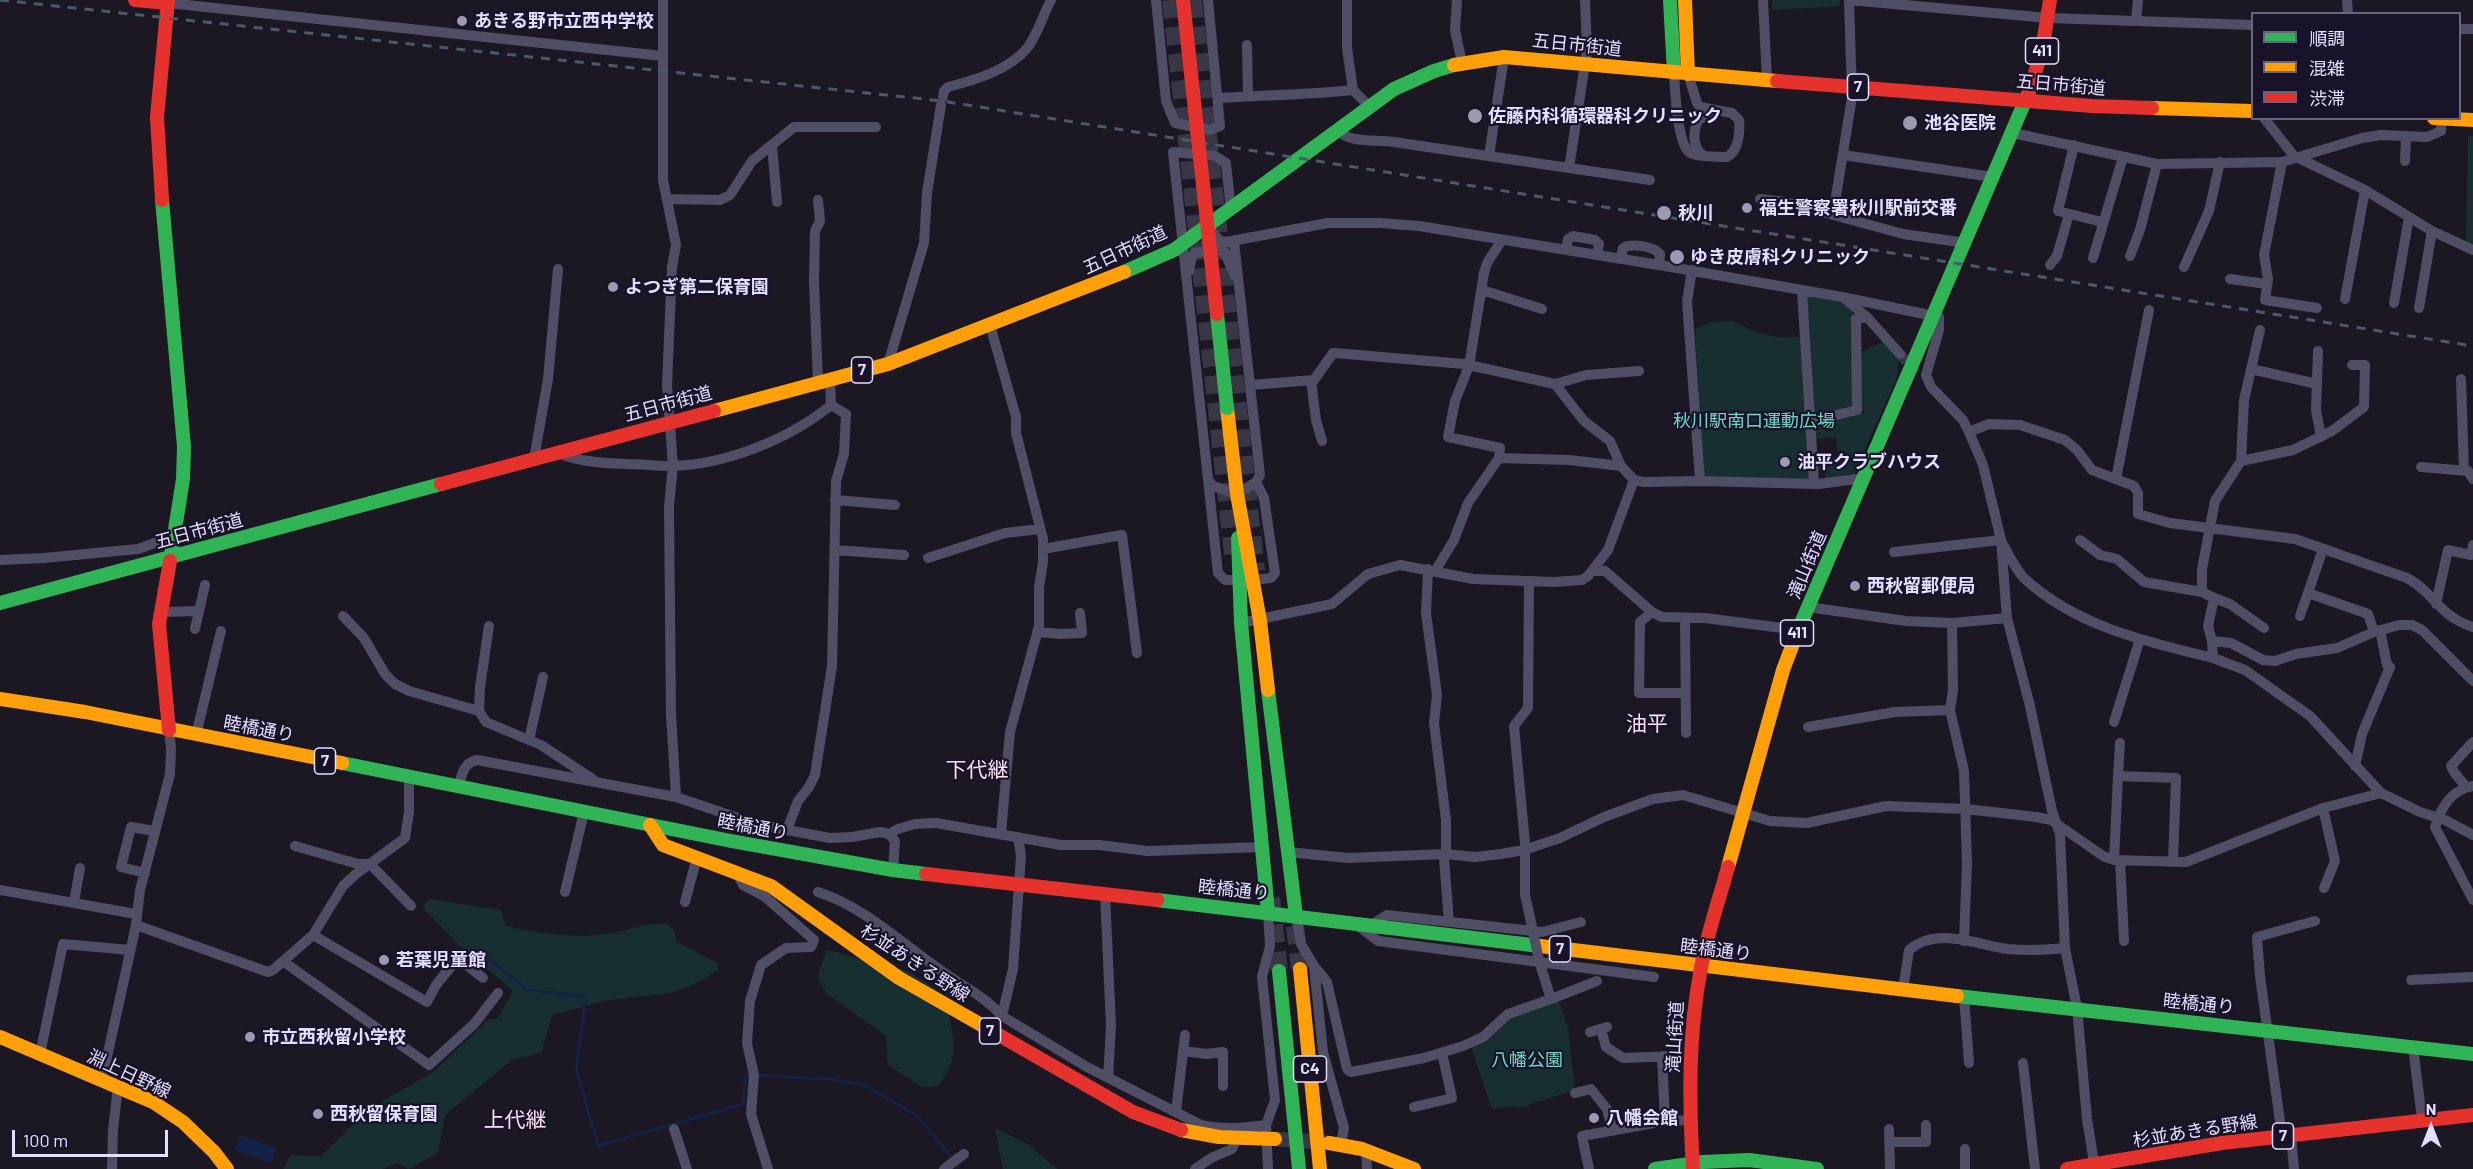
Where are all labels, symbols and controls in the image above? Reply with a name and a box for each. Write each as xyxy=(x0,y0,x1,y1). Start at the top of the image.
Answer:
place label: あきる野市立西中学校 xyxy=(474,10,654,32)
legend xyxy=(2251,12,2461,120)
marker: あきる野市立西中学校 xyxy=(455,14,469,28)
text: 順調 xyxy=(2309,27,2345,49)
street label: 五日市街道 xyxy=(1531,30,1623,60)
road number: 411 xyxy=(2026,38,2058,64)
text: 混雑 xyxy=(2309,57,2345,79)
street label: 五日市街道 xyxy=(2015,70,2107,100)
road number: 7 xyxy=(1848,74,1868,100)
text: 渋滞 xyxy=(2309,87,2345,109)
place label: 佐藤内科循環器科クリニック xyxy=(1488,105,1722,127)
marker: 佐藤内科循環器科クリニック xyxy=(1466,107,1484,125)
place label: 池谷医院 xyxy=(1924,112,1996,134)
marker: 池谷医院 xyxy=(1901,114,1919,132)
place label: 福生警察署秋川駅前交番 xyxy=(1759,197,1957,219)
marker: 福生警察署秋川駅前交番 xyxy=(1740,201,1754,215)
place label: 秋川 xyxy=(1678,202,1714,224)
marker: 秋川 xyxy=(1655,204,1673,222)
street label: 五日市街道 xyxy=(1080,221,1170,279)
place label: ゆき皮膚科クリニック xyxy=(1690,246,1870,268)
marker: ゆき皮膚科クリニック xyxy=(1668,248,1686,266)
place label: よつぎ第二保育園 xyxy=(625,276,769,298)
marker: よつぎ第二保育園 xyxy=(606,280,620,294)
road number: 7 xyxy=(852,357,872,383)
street label: 五日市街道 xyxy=(622,382,714,426)
park label: 秋川駅南口運動広場 xyxy=(1673,410,1835,432)
place label: 油平クラブハウス xyxy=(1797,451,1941,473)
marker: 油平クラブハウス xyxy=(1778,455,1792,469)
street label: 五日市街道 xyxy=(153,509,245,553)
street label: 滝山街道 xyxy=(1783,528,1831,602)
place label: 西秋留郵便局 xyxy=(1867,575,1975,597)
marker: 西秋留郵便局 xyxy=(1848,579,1862,593)
road number: 411 xyxy=(1780,620,1814,646)
district label: 油平 xyxy=(1626,711,1668,737)
street label: 睦橋通り xyxy=(222,712,296,746)
road number: 7 xyxy=(314,748,336,774)
district label: 下代継 xyxy=(946,757,1008,783)
street label: 睦橋通り xyxy=(716,810,790,844)
street label: 睦橋通り xyxy=(1197,875,1271,905)
street label: 杉並あきる野線 xyxy=(856,920,974,1006)
street label: 睦橋通り xyxy=(1679,935,1753,965)
road number: 7 xyxy=(1550,936,1570,962)
place label: 若葉児童館 xyxy=(396,949,486,971)
marker: 若葉児童館 xyxy=(377,953,391,967)
street label: 睦橋通り xyxy=(2162,989,2236,1019)
street label: 滝山街道 xyxy=(1662,1000,1688,1074)
road number: 7 xyxy=(980,1018,1000,1044)
place label: 市立西秋留小学校 xyxy=(262,1026,406,1048)
marker: 市立西秋留小学校 xyxy=(243,1030,257,1044)
street label: 淵上日野線 xyxy=(84,1045,174,1103)
park label: 八幡公園 xyxy=(1491,1049,1563,1071)
road number: C4 xyxy=(1294,1056,1326,1082)
north arrow xyxy=(2401,1097,2461,1157)
text: N xyxy=(2426,1099,2436,1118)
place label: 西秋留保育園 xyxy=(330,1103,438,1125)
marker: 西秋留保育園 xyxy=(311,1107,325,1121)
district label: 上代継 xyxy=(484,1107,546,1133)
place label: 八幡会館 xyxy=(1606,1107,1678,1129)
street label: 杉並あきる野線 xyxy=(2131,1110,2259,1152)
marker: 八幡会館 xyxy=(1587,1111,1601,1125)
scale bar xyxy=(15,1118,171,1156)
road number: 7 xyxy=(2272,1123,2294,1149)
text: 100 m xyxy=(23,1129,68,1151)

